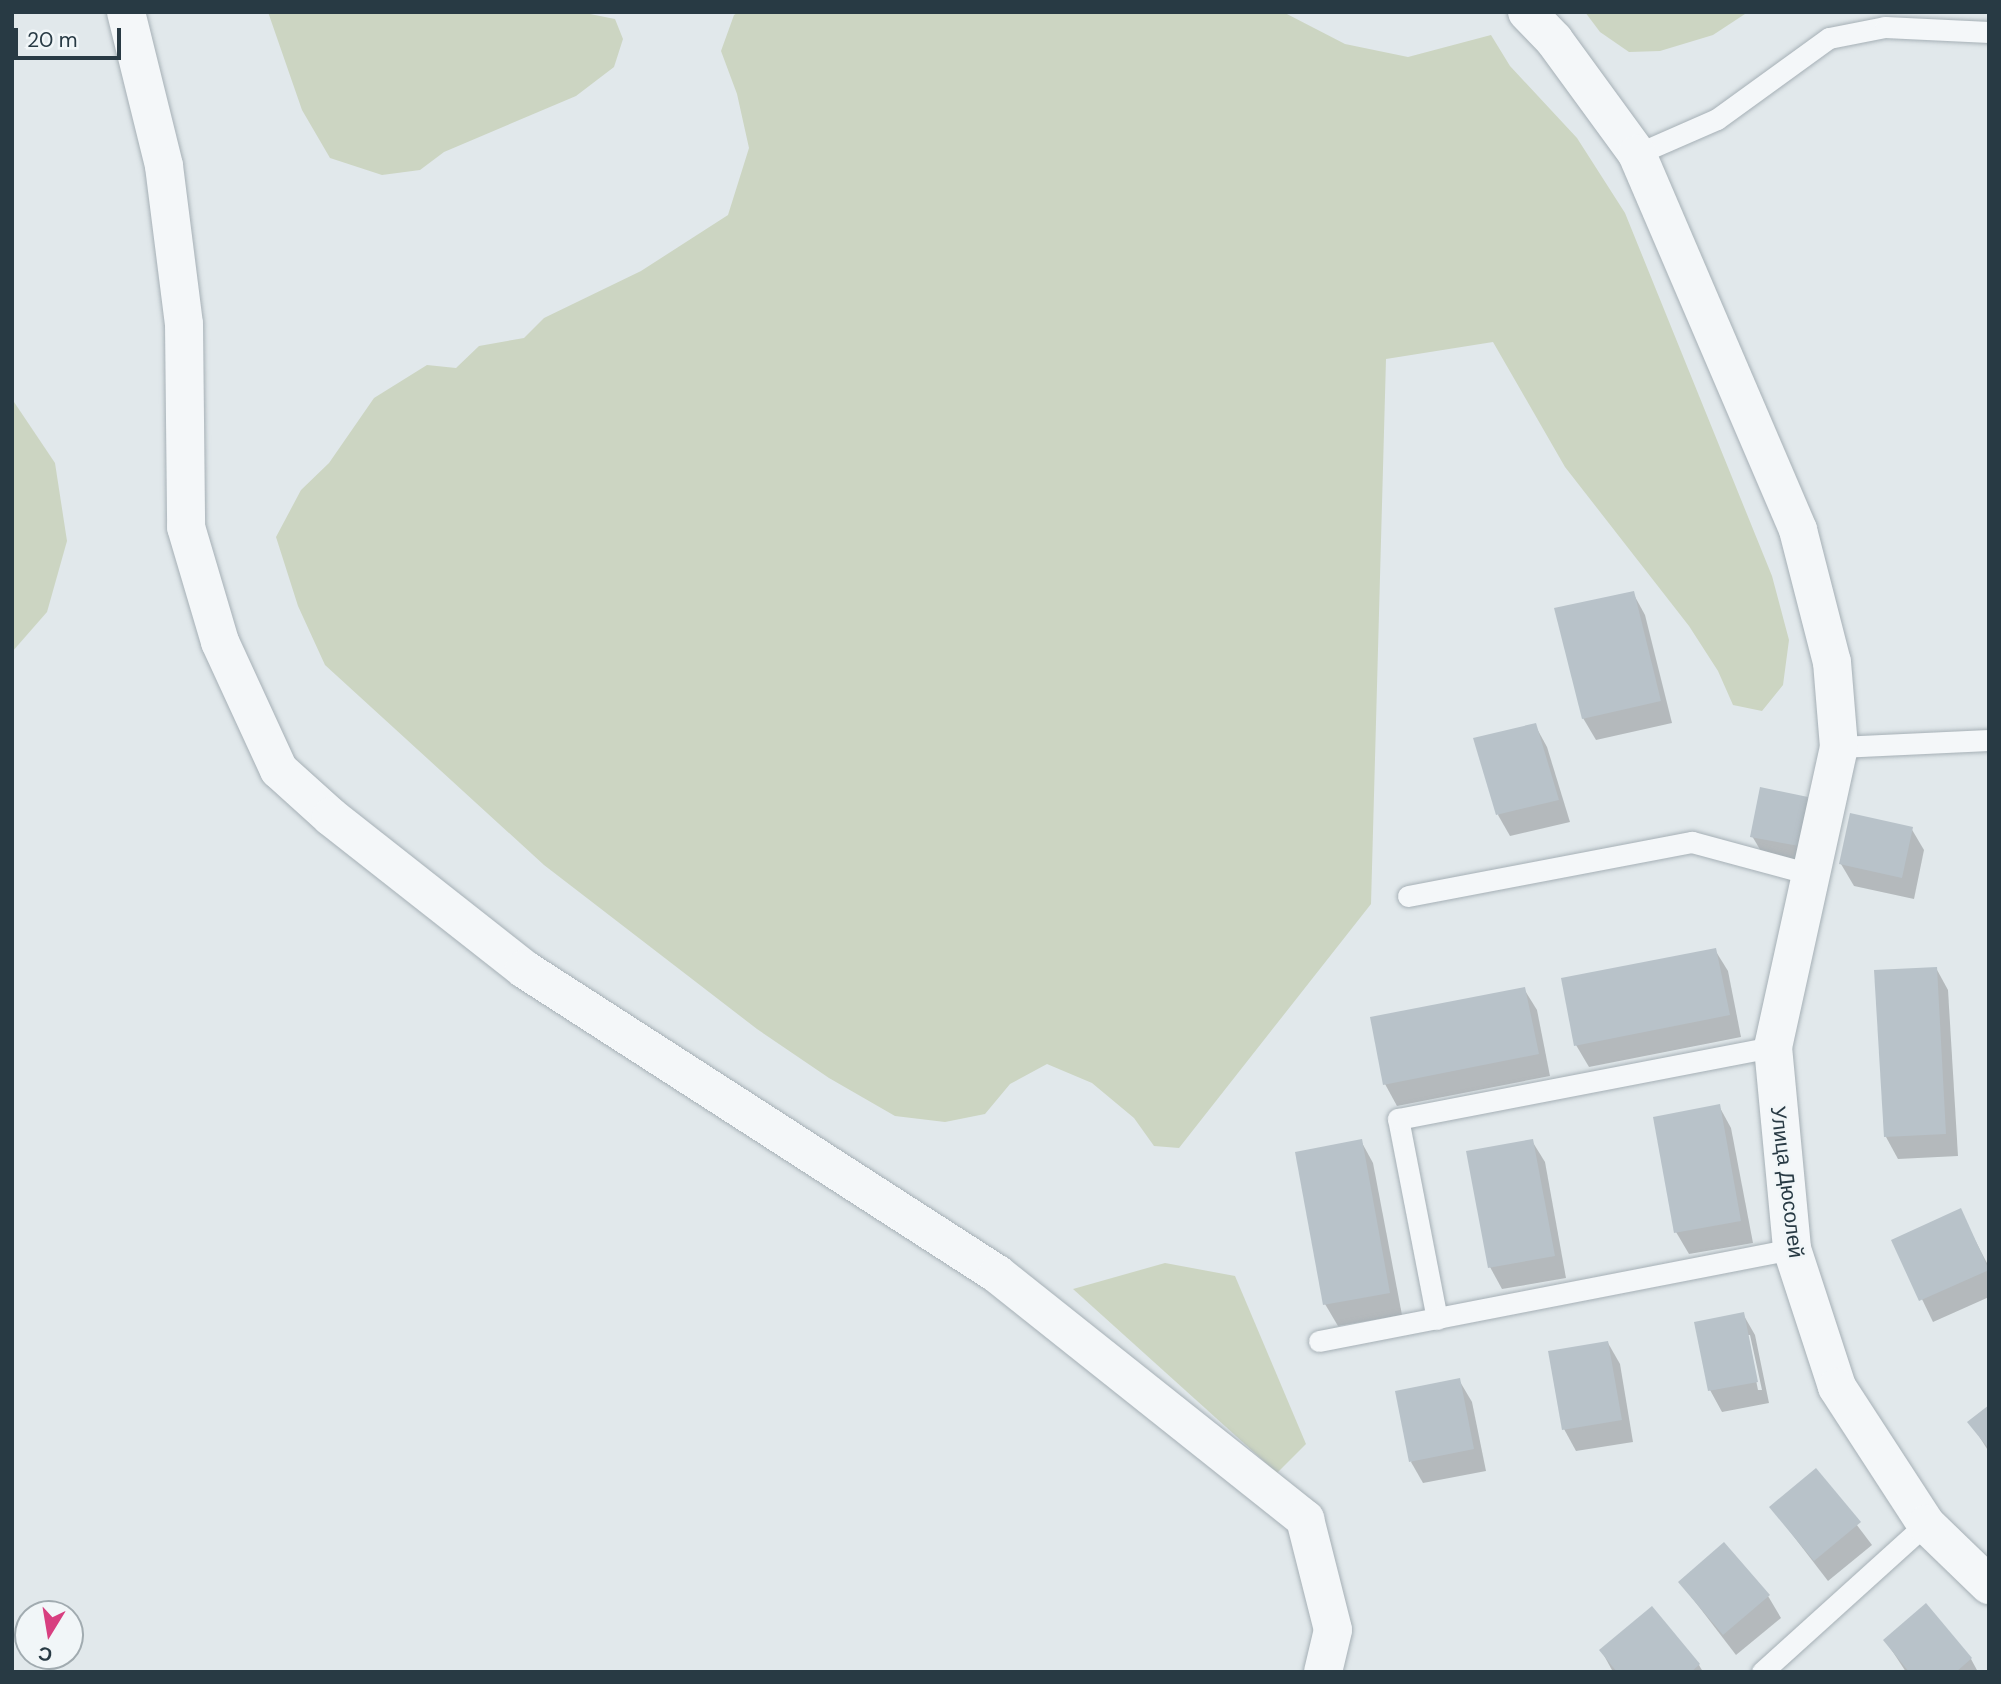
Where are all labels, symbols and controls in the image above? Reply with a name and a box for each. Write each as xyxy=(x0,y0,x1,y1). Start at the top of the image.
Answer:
scale bar xyxy=(18,14,124,58)
text: 20 m xyxy=(27,26,78,54)
street label: Улица Дюсолей xyxy=(1765,1105,1809,1259)
north arrow xyxy=(14,1600,84,1670)
text: С xyxy=(36,1641,54,1668)

